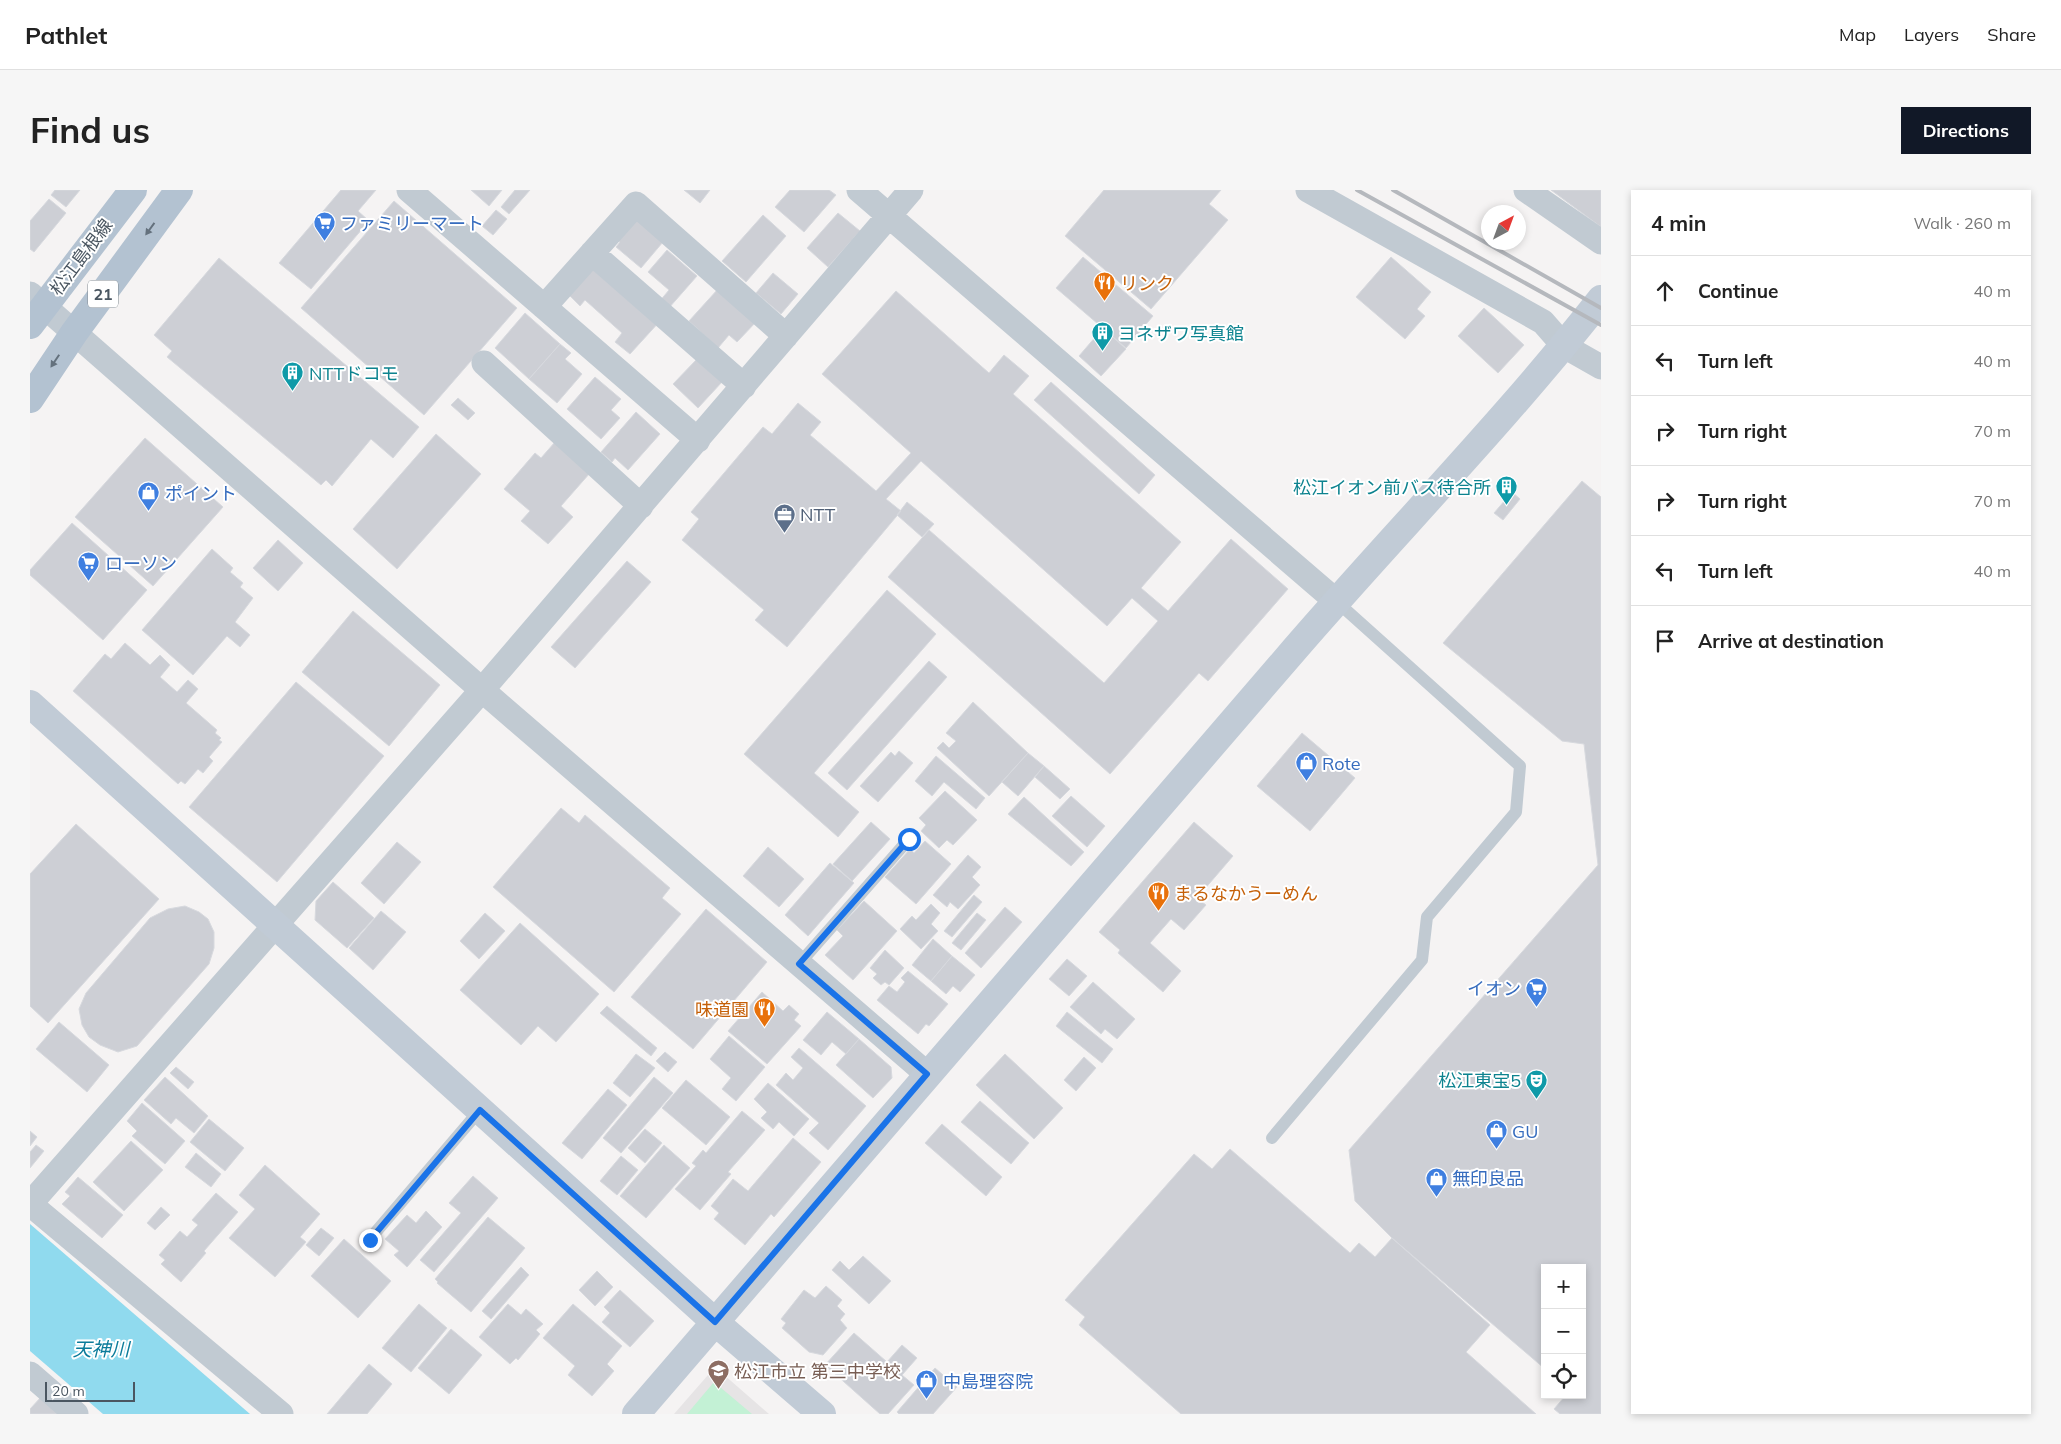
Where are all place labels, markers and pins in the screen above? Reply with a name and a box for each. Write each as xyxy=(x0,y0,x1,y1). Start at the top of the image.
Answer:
supermarket icon: ファミリーマート xyxy=(312,211,336,242)
place label: ファミリーマート xyxy=(340,212,484,235)
restaurant icon: リンク xyxy=(1092,271,1116,302)
place label: リンク xyxy=(1120,272,1174,295)
building icon: ヨネザワ写真館 xyxy=(1090,321,1114,352)
place label: ヨネザワ写真館 xyxy=(1118,322,1244,345)
building icon: NTTドコモ xyxy=(281,361,305,392)
place label: NTTドコモ xyxy=(309,362,398,385)
building icon: 松江イオン前バス待合所 xyxy=(1495,475,1519,506)
place label: 松江イオン前バス待合所 xyxy=(1293,476,1491,499)
shop icon: ポイント xyxy=(137,481,161,512)
place label: ポイント xyxy=(165,482,237,505)
office icon: NTT xyxy=(772,502,796,533)
place label: NTT xyxy=(800,503,836,526)
supermarket icon: ローソン xyxy=(77,551,101,582)
place label: ローソン xyxy=(105,552,177,575)
shop icon: Rote xyxy=(1294,751,1318,782)
place label: Rote xyxy=(1322,752,1360,775)
restaurant icon: まるなかうーめん xyxy=(1146,881,1170,912)
place label: まるなかうーめん xyxy=(1174,882,1318,905)
supermarket icon: イオン xyxy=(1525,976,1549,1007)
place label: イオン xyxy=(1467,977,1521,1000)
restaurant icon: 味道園 xyxy=(753,997,777,1028)
place label: 味道園 xyxy=(695,998,749,1021)
theatre icon: 松江東宝5 xyxy=(1525,1068,1549,1099)
place label: 松江東宝5 xyxy=(1438,1069,1521,1092)
shop icon: GU xyxy=(1484,1119,1508,1150)
place label: GU xyxy=(1512,1120,1538,1143)
shop icon: 無印良品 xyxy=(1424,1166,1448,1197)
place label: 無印良品 xyxy=(1452,1167,1524,1190)
school or university icon: 松江市立 第三中学校 xyxy=(706,1359,730,1390)
place label: 松江市立 第三中学校 xyxy=(734,1360,901,1383)
shop icon: 中島理容院 xyxy=(915,1369,939,1400)
place label: 中島理容院 xyxy=(943,1370,1033,1393)

